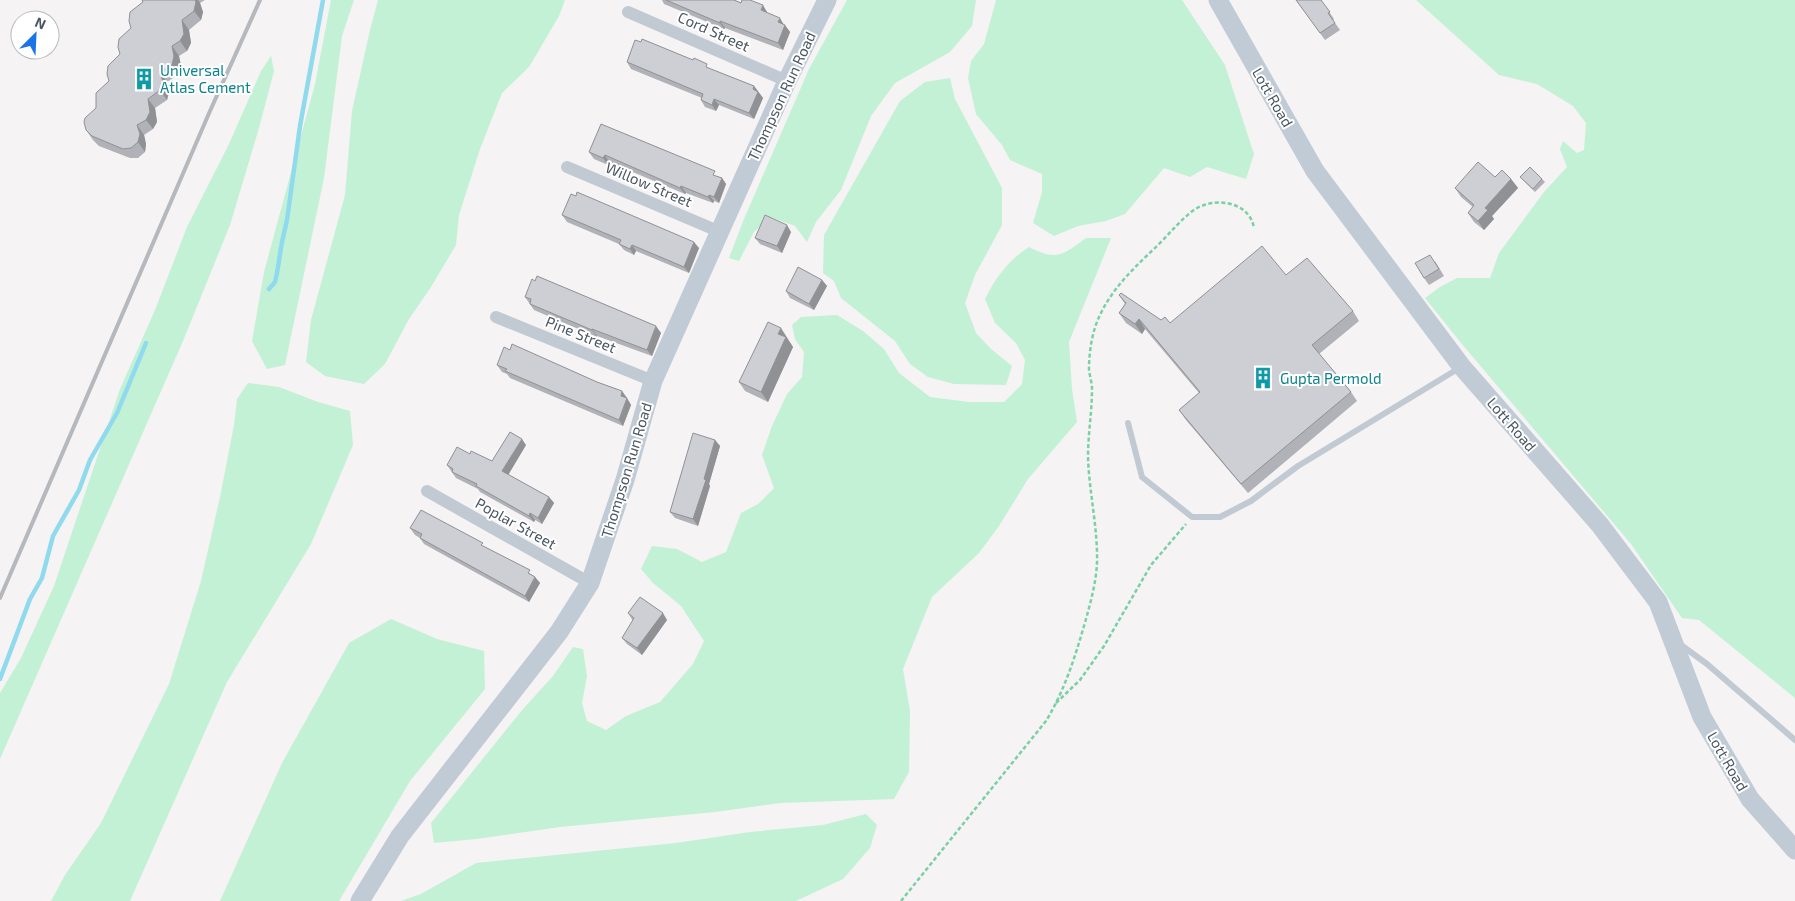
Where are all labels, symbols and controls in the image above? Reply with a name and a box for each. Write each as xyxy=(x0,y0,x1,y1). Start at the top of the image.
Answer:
street label: Cord Street xyxy=(675,7,753,55)
north arrow xyxy=(10,10,60,60)
text: N xyxy=(32,13,49,32)
street label: Thompson Run Road xyxy=(743,29,819,163)
place label: Universal Atlas Cement xyxy=(160,61,251,96)
street label: Lott Road xyxy=(1249,64,1297,130)
building icon: Universal Atlas Cement xyxy=(131,66,157,92)
street label: Willow Street xyxy=(603,158,695,210)
street label: Pine Street xyxy=(543,312,619,356)
building icon: Gupta Permold xyxy=(1250,365,1276,391)
place label: Gupta Permold xyxy=(1280,369,1382,387)
street label: Lott Road xyxy=(1484,393,1540,455)
street label: Thompson Run Road xyxy=(597,400,655,540)
street label: Poplar Street xyxy=(473,493,560,553)
street label: Lott Road xyxy=(1704,728,1752,794)

